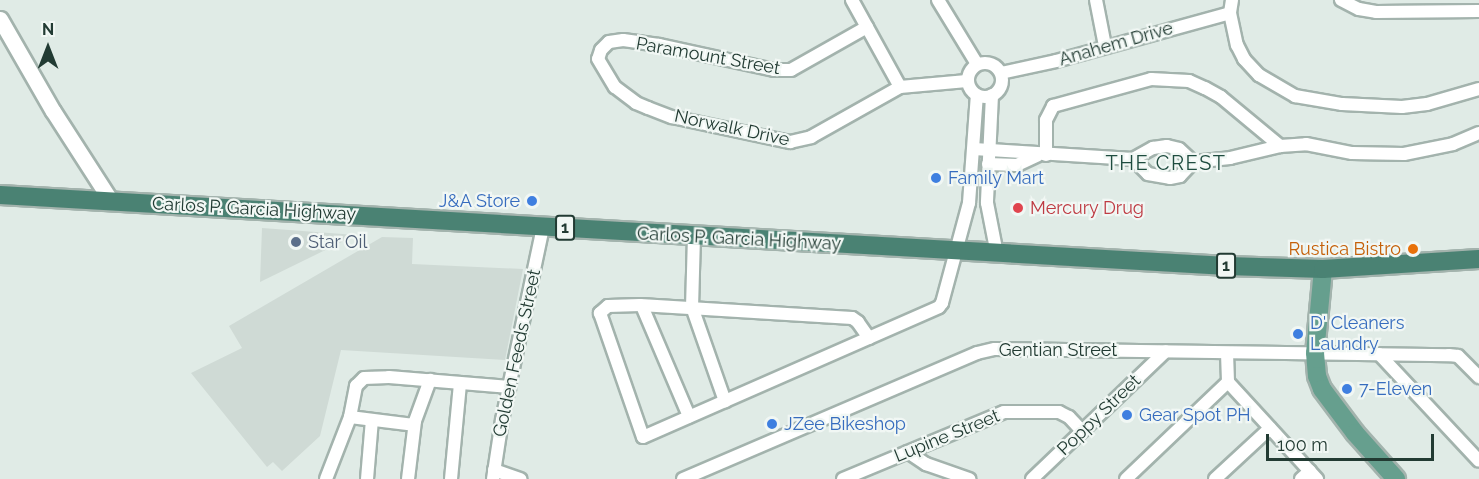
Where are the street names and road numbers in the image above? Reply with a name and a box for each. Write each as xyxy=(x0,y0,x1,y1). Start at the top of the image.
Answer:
street label: Anahem Drive xyxy=(1056,17,1176,71)
street label: Paramount Street xyxy=(634,33,782,79)
street label: Norwalk Drive xyxy=(673,105,791,151)
street label: Carlos P. Garcia Highway xyxy=(151,193,357,225)
road number: 1 xyxy=(554,215,576,241)
street label: Carlos P. Garcia Highway xyxy=(636,223,842,255)
road number: 1 xyxy=(1216,253,1236,279)
street label: Golden Feeds Street xyxy=(489,267,545,439)
street label: Gentian Street xyxy=(999,339,1117,361)
street label: Poppy Street xyxy=(1053,370,1145,460)
street label: Lupine Street xyxy=(891,405,1003,467)

